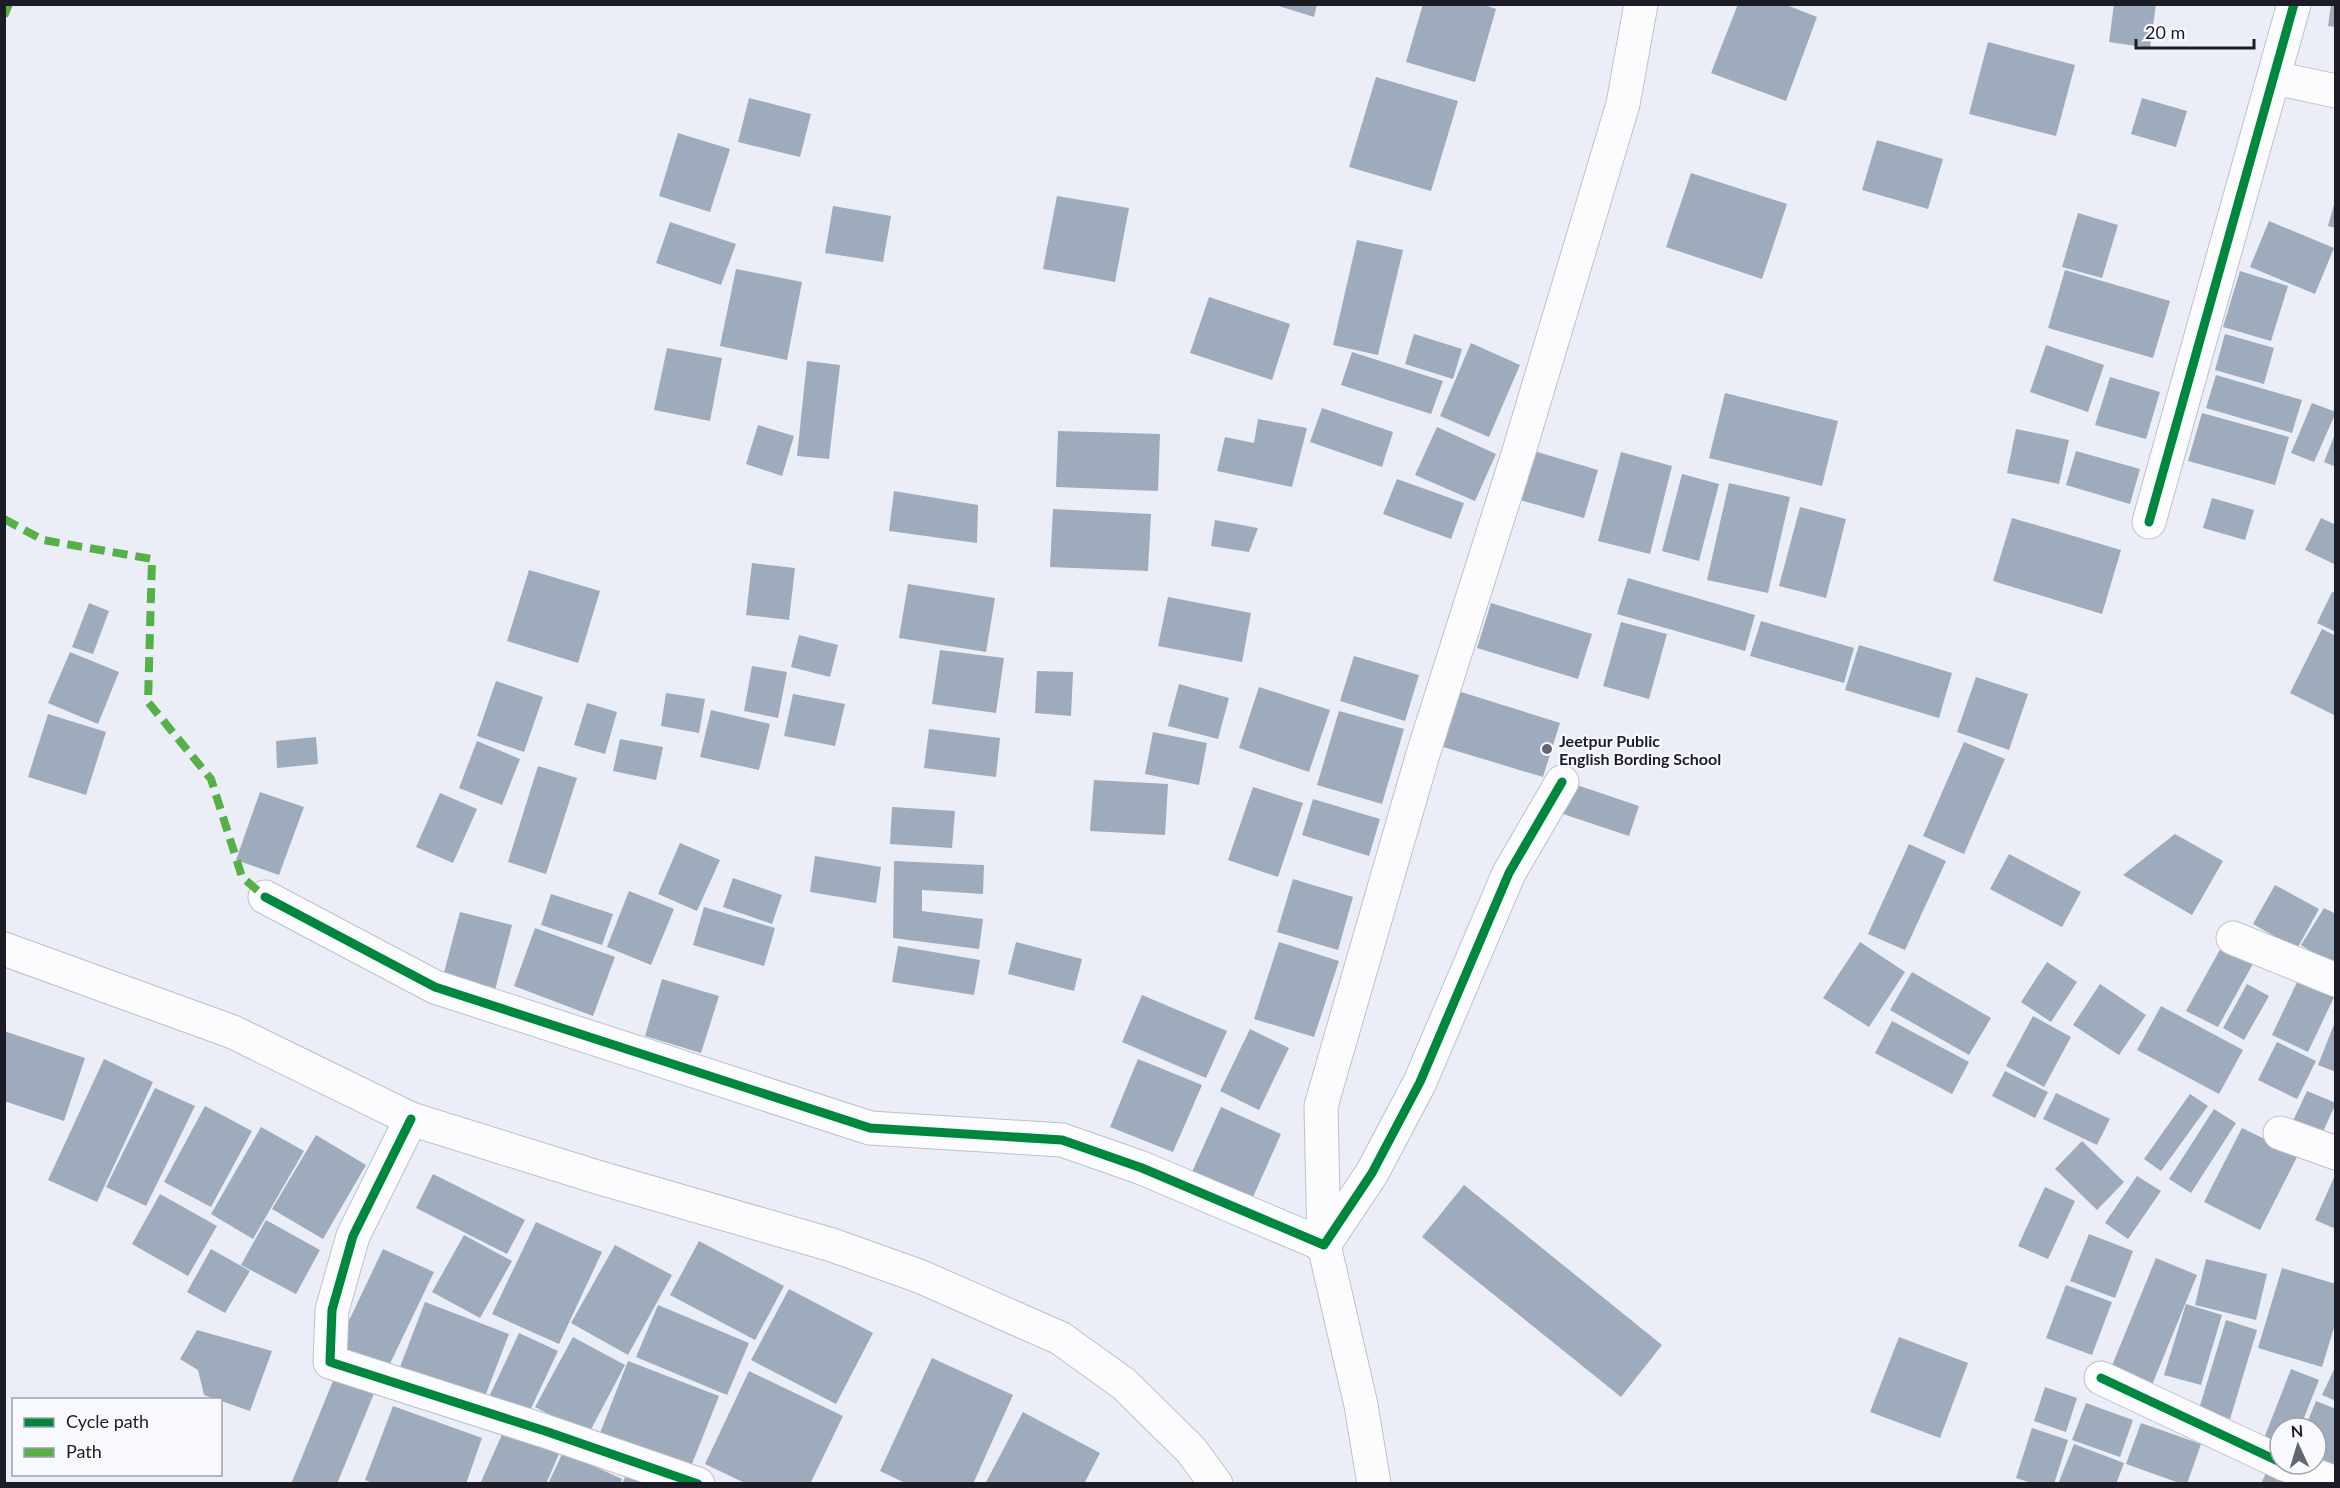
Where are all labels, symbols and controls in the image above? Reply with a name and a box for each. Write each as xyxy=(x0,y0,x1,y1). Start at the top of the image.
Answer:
scale bar xyxy=(2136,12,2254,50)
text: 20 m xyxy=(2145,21,2185,43)
place label: Jeetpur Public English Bording School xyxy=(1559,731,1721,768)
marker: Jeetpur Public English Bording School xyxy=(1540,742,1554,756)
legend xyxy=(12,1398,222,1476)
text: Cycle path xyxy=(66,1410,149,1432)
north arrow xyxy=(2268,1416,2328,1476)
text: N xyxy=(2290,1421,2304,1440)
text: Path xyxy=(66,1440,102,1462)

